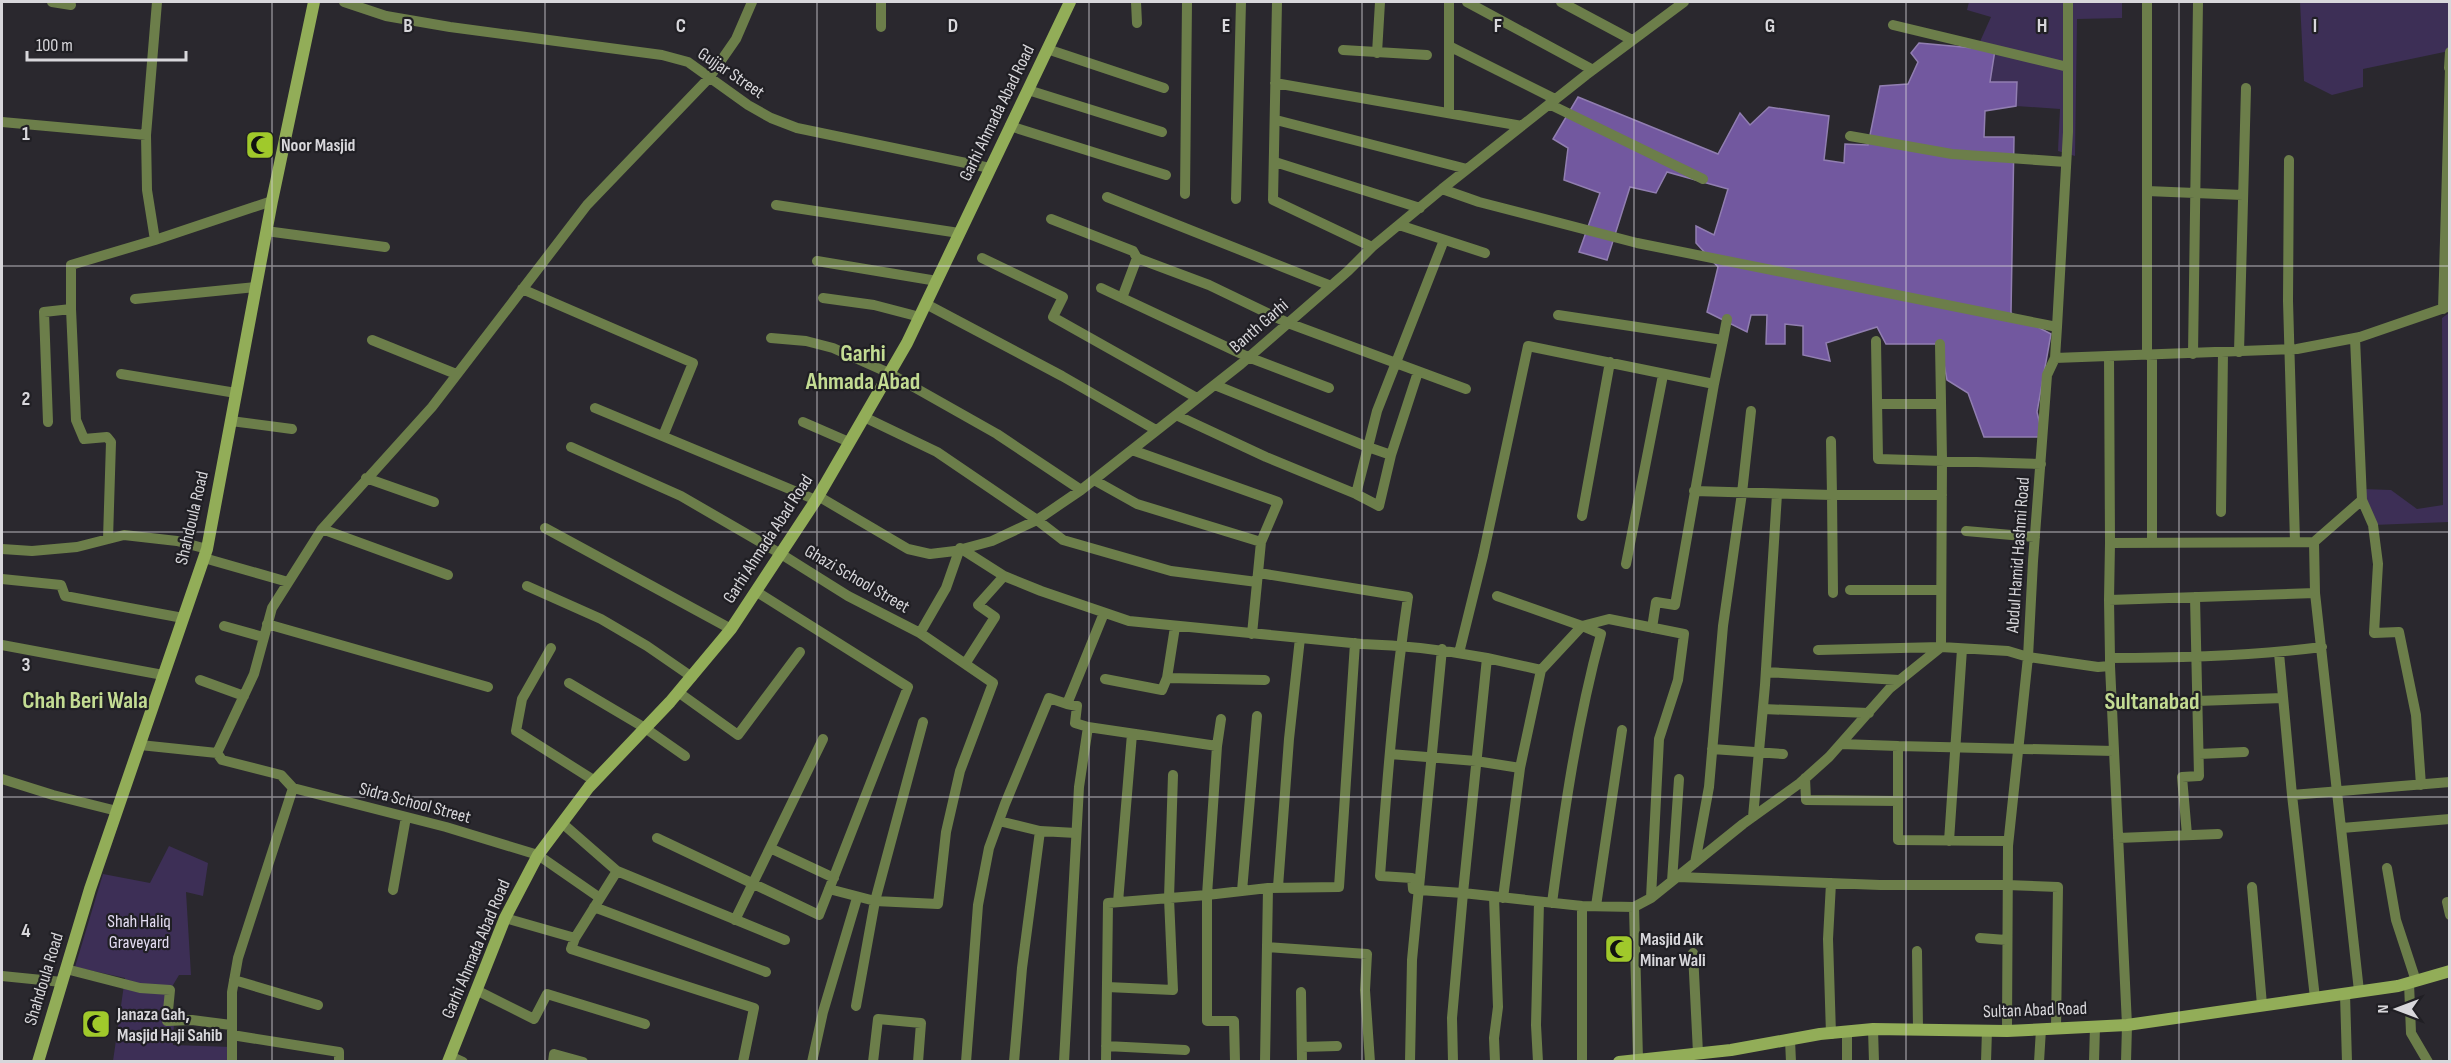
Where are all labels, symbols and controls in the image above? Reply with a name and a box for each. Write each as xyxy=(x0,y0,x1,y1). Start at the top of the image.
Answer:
text: B xyxy=(403,14,413,38)
text: C xyxy=(676,14,686,38)
text: D xyxy=(948,14,958,38)
text: E xyxy=(1222,14,1230,38)
text: F xyxy=(1494,14,1502,38)
text: G xyxy=(1765,14,1775,38)
text: H xyxy=(2037,14,2047,38)
text: I xyxy=(2313,14,2317,38)
scale bar xyxy=(27,24,186,62)
text: 100 m xyxy=(36,35,73,56)
street label: Garhi Ahmada Abad Road xyxy=(955,41,1039,185)
street label: Gujjar Street xyxy=(694,43,769,103)
text: 1 xyxy=(22,122,30,146)
mosque icon: Noor Masjid xyxy=(244,129,276,161)
place label: Noor Masjid xyxy=(281,135,356,156)
street label: Banth Garhi xyxy=(1225,295,1293,357)
district label: Garhi Ahmada Abad xyxy=(805,339,920,396)
text: 2 xyxy=(22,387,30,411)
street label: Shahdoula Road xyxy=(171,469,213,567)
street label: Garhi Ahmada Abad Road xyxy=(719,471,817,607)
street label: Abdul Hamid Hashmi Road xyxy=(2002,476,2034,635)
street label: Ghazi School Street xyxy=(801,540,914,618)
text: 3 xyxy=(22,653,31,677)
district label: Chah Beri Wala xyxy=(22,686,148,715)
district label: Sultanabad xyxy=(2104,687,2200,716)
street label: Sidra School Street xyxy=(357,778,474,828)
street label: Garhi Ahmada Abad Road xyxy=(437,876,515,1022)
park label: Shah Haliq Graveyard xyxy=(107,911,171,953)
text: 4 xyxy=(21,919,31,943)
place label: Masjid Aik Minar Wali xyxy=(1640,929,1706,971)
street label: Shahdoula Road xyxy=(20,930,68,1028)
mosque icon: Masjid Aik Minar Wali xyxy=(1603,933,1635,965)
north arrow xyxy=(2367,979,2427,1039)
street label: Sultan Abad Road xyxy=(1983,998,2087,1022)
place label: Janaza Gah, Masjid Haji Sahib xyxy=(116,1004,223,1046)
text: N xyxy=(2374,1005,2393,1013)
mosque icon: Janaza Gah, Masjid Haji Sahib xyxy=(80,1008,112,1040)

